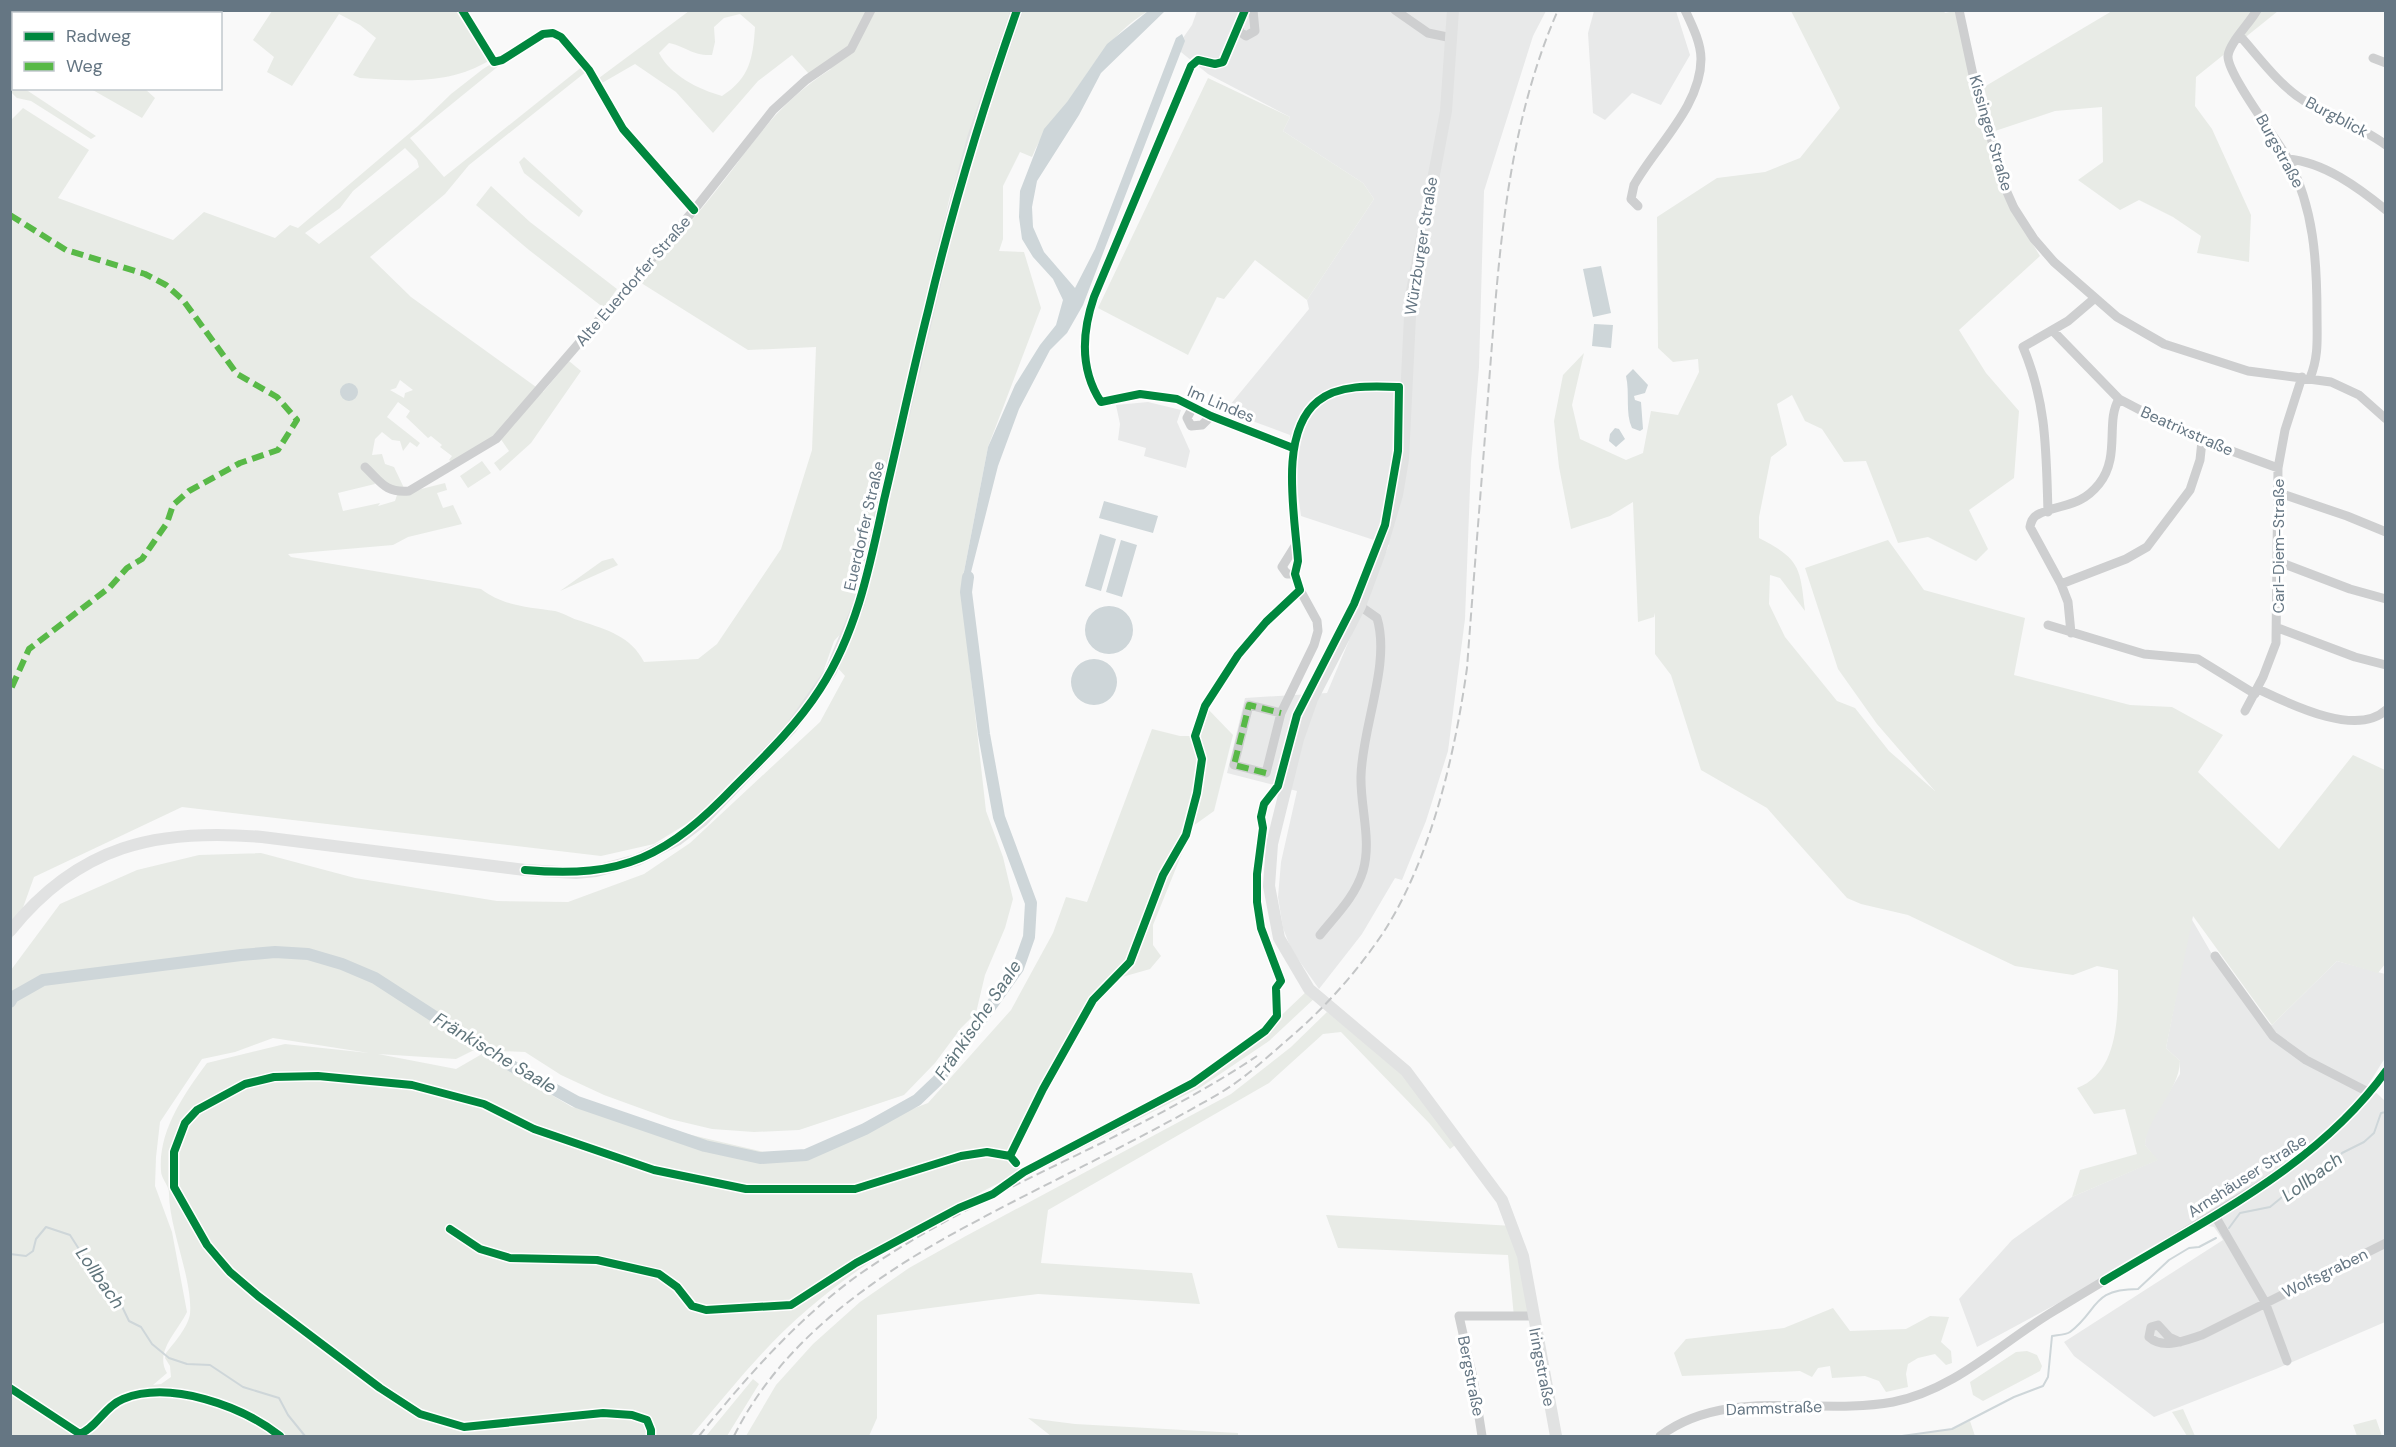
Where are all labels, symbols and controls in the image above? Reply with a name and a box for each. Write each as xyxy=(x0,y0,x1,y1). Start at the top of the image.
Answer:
legend xyxy=(12,12,222,90)
text: Radweg xyxy=(66,24,131,48)
text: Weg xyxy=(66,54,103,78)
street label: Kissinger Straße xyxy=(1964,73,2018,193)
street label: Burgblick xyxy=(2302,92,2372,142)
street label: Burgstraße xyxy=(2251,110,2309,192)
street label: Würzburger Straße xyxy=(1400,175,1442,317)
street label: Alte Euerdorfer Straße xyxy=(571,211,695,351)
street label: Im Lindes xyxy=(1184,380,1258,428)
street label: Beatrixstraße xyxy=(2137,401,2237,461)
street label: Euerdorfer Straße xyxy=(839,459,889,593)
street label: Carl-Diem-Straße xyxy=(2268,479,2289,613)
water label: Fränkische Saale xyxy=(929,955,1027,1085)
water label: Fränkische Saale xyxy=(429,1007,561,1099)
street label: Arnshäuser Straße xyxy=(2184,1130,2310,1222)
water label: Lollbach xyxy=(2277,1147,2347,1207)
water label: Lollbach xyxy=(70,1243,130,1313)
street label: Wolfsgraben xyxy=(2279,1243,2371,1303)
street label: Iringstraße xyxy=(1524,1326,1560,1408)
street label: Bergstraße xyxy=(1453,1334,1489,1418)
street label: Dammstraße xyxy=(1726,1396,1822,1420)

